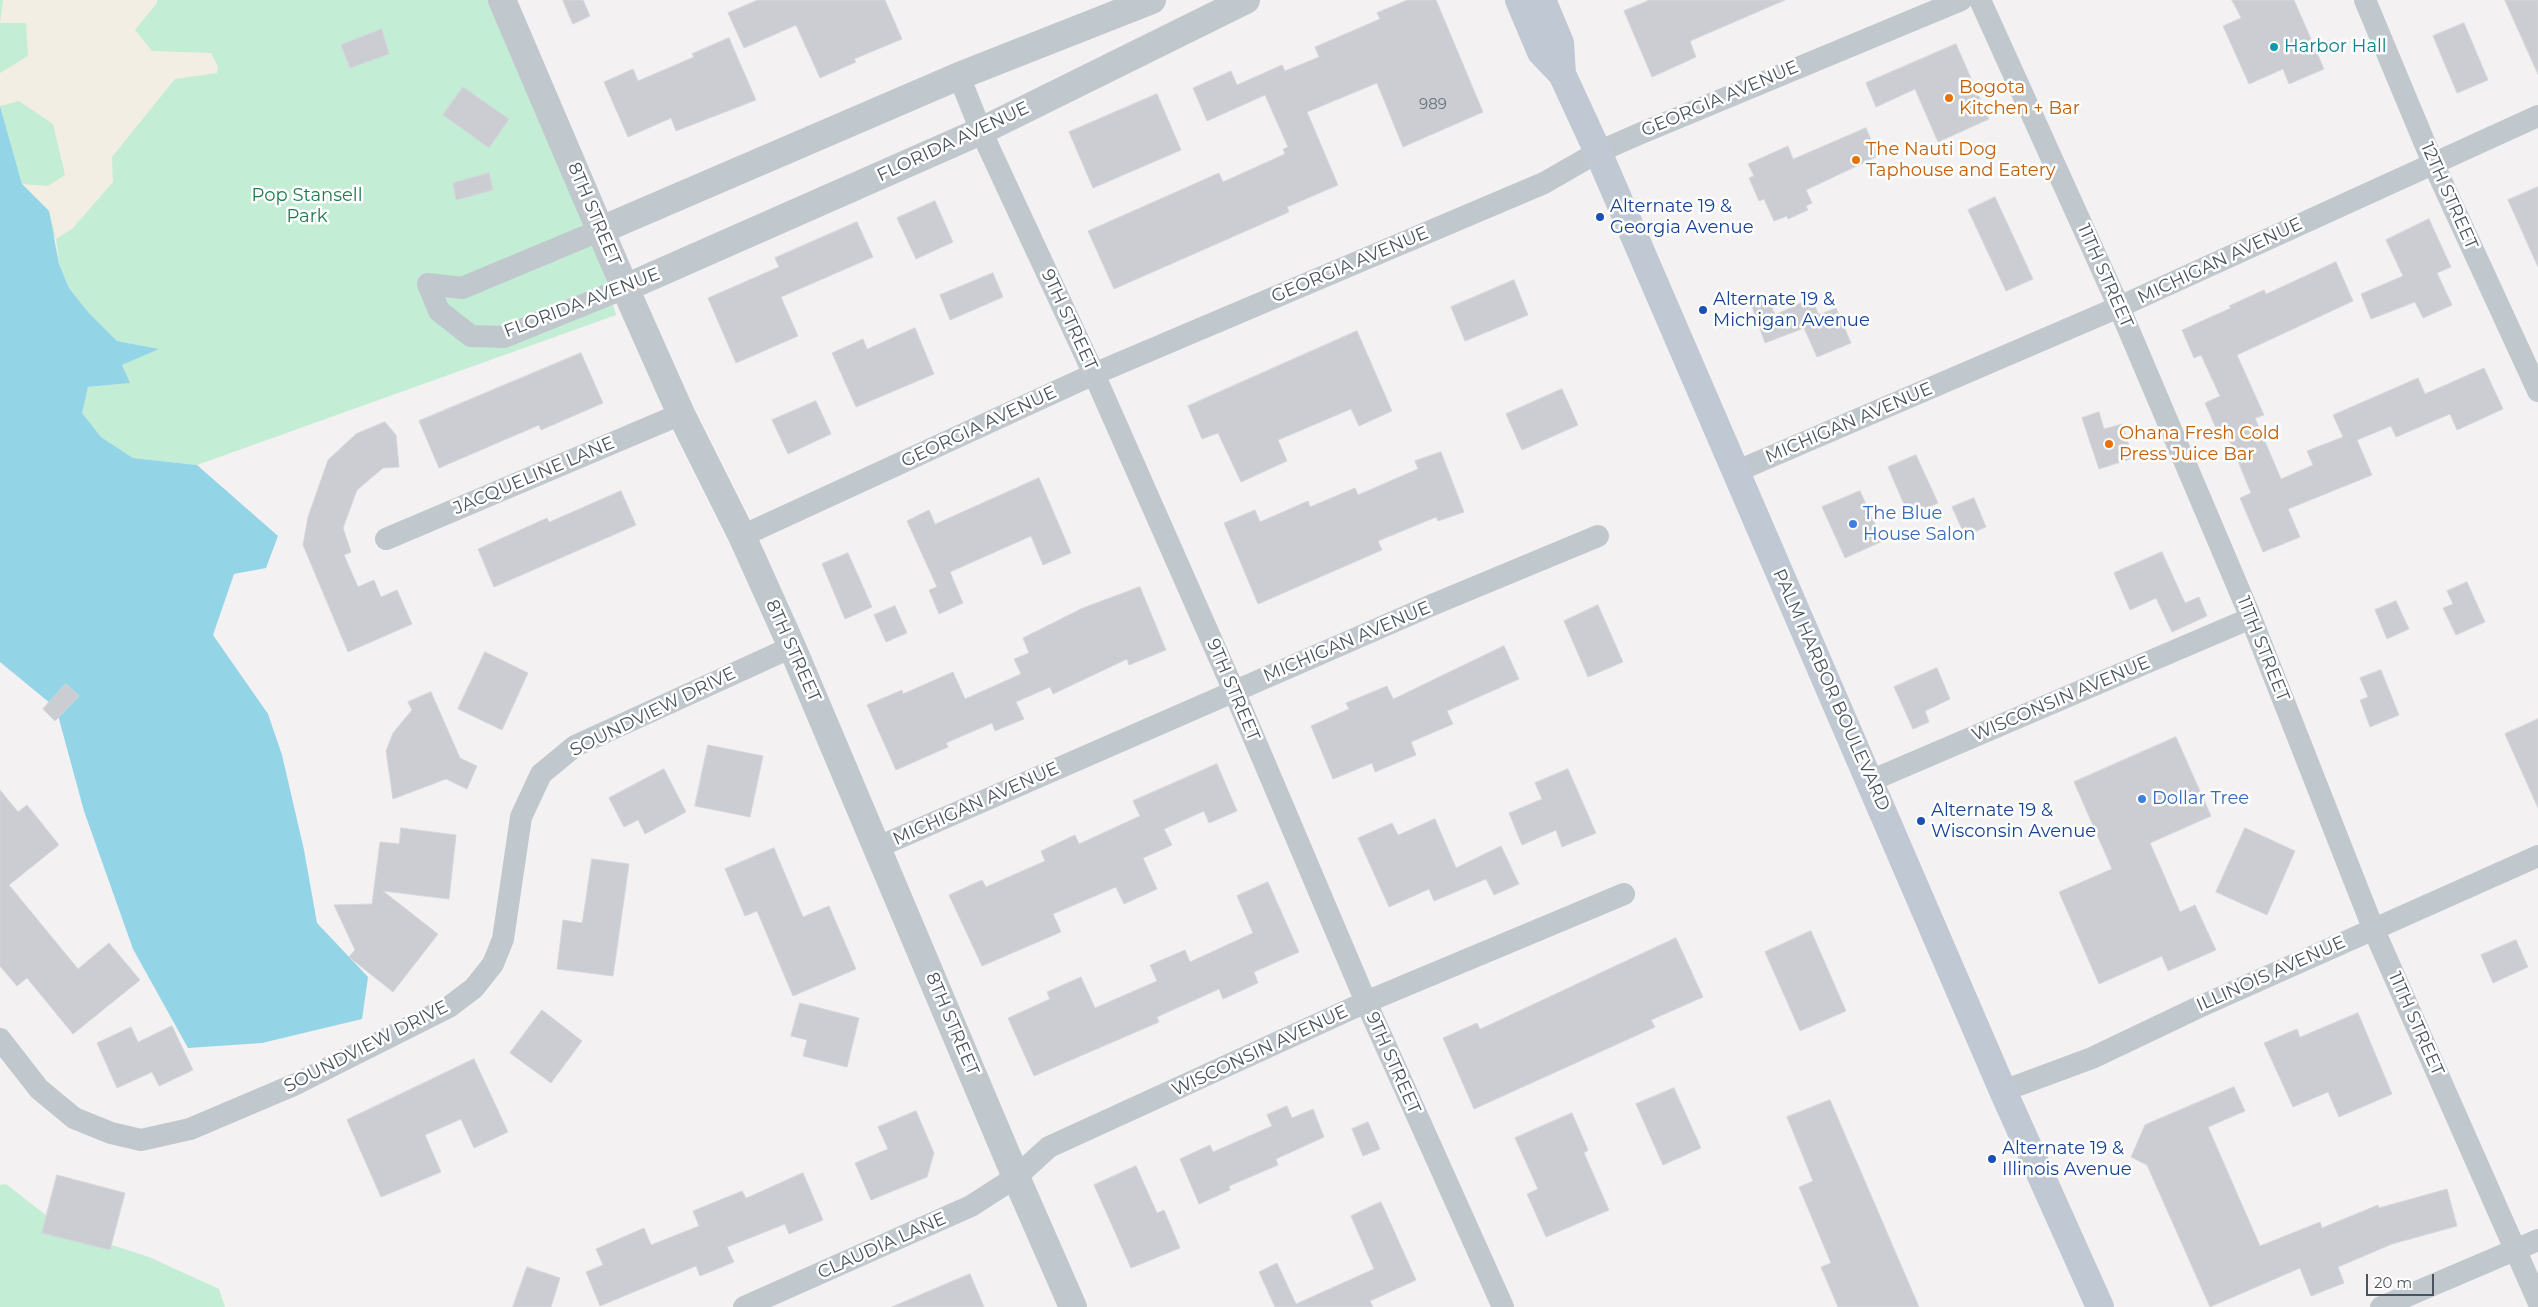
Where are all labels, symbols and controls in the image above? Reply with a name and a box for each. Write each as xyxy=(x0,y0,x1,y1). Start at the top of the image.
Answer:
place label: Harbor Hall xyxy=(2284,36,2387,58)
marker: Harbor Hall xyxy=(2268,41,2280,53)
street label: GEORGIA AVENUE xyxy=(1638,56,1802,142)
place label: Bogota Kitchen + Bar xyxy=(1959,77,2080,120)
marker: Bogota Kitchen + Bar xyxy=(1943,92,1955,104)
house number: 989 xyxy=(1419,96,1447,114)
street label: FLORIDA AVENUE xyxy=(874,97,1032,187)
place label: The Nauti Dog Taphouse and Eatery xyxy=(1866,139,2055,182)
street label: 12TH STREET xyxy=(2416,139,2482,253)
marker: The Nauti Dog Taphouse and Eatery xyxy=(1850,154,1862,166)
street label: 8TH STREET xyxy=(563,159,625,269)
park label: Pop Stansell Park xyxy=(251,185,363,228)
place label: Alternate 19 & Georgia Avenue xyxy=(1610,196,1753,238)
marker: Alternate 19 & Georgia Avenue xyxy=(1594,211,1606,223)
street label: MICHIGAN AVENUE xyxy=(2134,213,2306,309)
street label: 11TH STREET xyxy=(2072,221,2138,331)
street label: GEORGIA AVENUE xyxy=(1268,222,1432,308)
street label: FLORIDA AVENUE xyxy=(501,263,663,343)
street label: 9TH STREET xyxy=(1036,266,1102,374)
place label: Alternate 19 & Michigan Avenue xyxy=(1713,289,1870,332)
marker: Alternate 19 & Michigan Avenue xyxy=(1697,304,1709,316)
street label: MICHIGAN AVENUE xyxy=(1762,378,1936,468)
street label: GEORGIA AVENUE xyxy=(898,382,1060,472)
place label: Ohana Fresh Cold Press Juice Bar xyxy=(2119,423,2280,466)
street label: JACQUELINE LANE xyxy=(450,432,618,520)
marker: Ohana Fresh Cold Press Juice Bar xyxy=(2103,438,2115,450)
place label: The Blue House Salon xyxy=(1863,503,1975,546)
marker: The Blue House Salon xyxy=(1847,518,1859,530)
street label: PALM HARBOR BOULEVARD xyxy=(1768,566,1894,814)
street label: 11TH STREET xyxy=(2232,593,2294,705)
street label: 8TH STREET xyxy=(761,597,825,705)
street label: MICHIGAN AVENUE xyxy=(1260,597,1434,687)
street label: 9TH STREET xyxy=(1202,636,1264,744)
street label: WISCONSIN AVENUE xyxy=(1969,652,2153,746)
street label: SOUNDVIEW DRIVE xyxy=(567,663,739,761)
street label: MICHIGAN AVENUE xyxy=(890,758,1062,850)
place label: Dollar Tree xyxy=(2152,788,2249,810)
marker: Dollar Tree xyxy=(2136,793,2148,805)
place label: Alternate 19 & Wisconsin Avenue xyxy=(1931,800,2096,842)
marker: Alternate 19 & Wisconsin Avenue xyxy=(1915,815,1927,827)
street label: ILLINOIS AVENUE xyxy=(2193,931,2349,1017)
street label: 8TH STREET xyxy=(921,969,983,1079)
street label: 11TH STREET xyxy=(2383,969,2449,1079)
street label: SOUNDVIEW DRIVE xyxy=(280,996,452,1098)
street label: WISCONSIN AVENUE xyxy=(1169,1001,1351,1101)
street label: 9TH STREET xyxy=(1361,1009,1425,1117)
place label: Alternate 19 & Illinois Avenue xyxy=(2002,1138,2132,1180)
marker: Alternate 19 & Illinois Avenue xyxy=(1986,1153,1998,1165)
street label: CLAUDIA LANE xyxy=(814,1208,950,1284)
scale bar xyxy=(2368,1264,2436,1296)
text: 20 m xyxy=(2374,1273,2412,1292)

